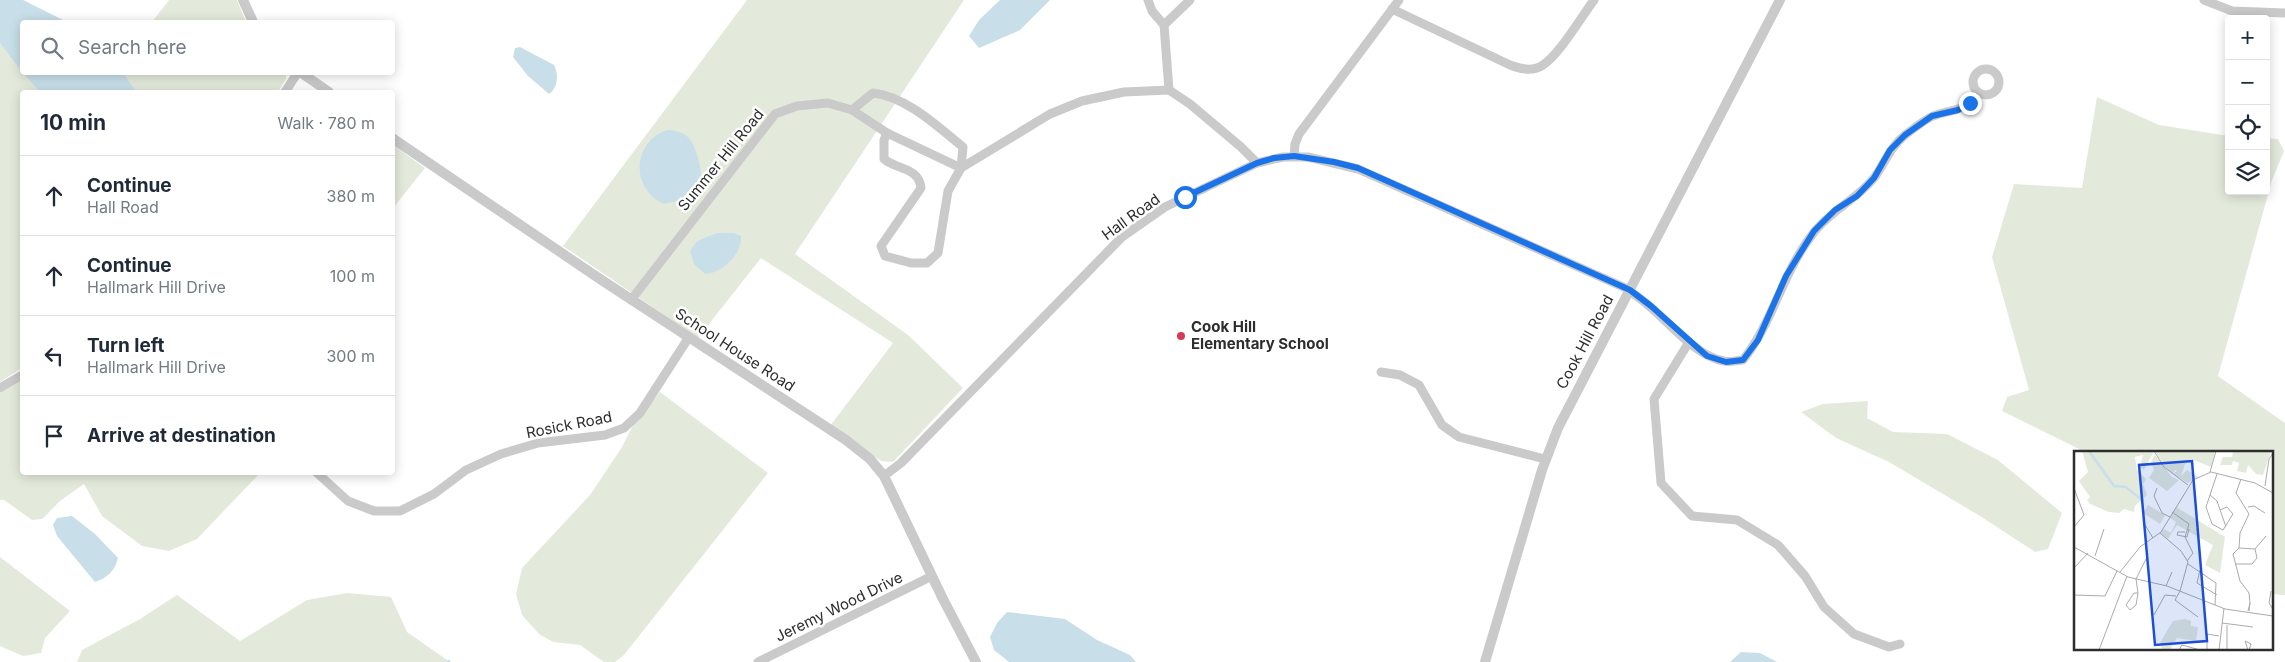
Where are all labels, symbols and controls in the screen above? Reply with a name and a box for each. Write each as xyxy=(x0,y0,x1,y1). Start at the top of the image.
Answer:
map controls xyxy=(2225,15,2270,195)
button: + xyxy=(2225,15,2270,60)
search box xyxy=(20,20,395,75)
icon: search xyxy=(38,34,66,62)
text: Search here xyxy=(78,36,187,59)
button: − xyxy=(2225,60,2270,105)
route end xyxy=(1959,92,1982,115)
street label: Summer Hill Road xyxy=(674,105,768,215)
button: locate xyxy=(2225,105,2270,150)
text: 10 min xyxy=(40,110,106,135)
text: Walk · 780 m xyxy=(277,113,375,133)
button: layers xyxy=(2225,150,2270,195)
text: Continue xyxy=(87,174,172,197)
icon: ahead xyxy=(40,182,68,210)
text: 380 m xyxy=(327,186,375,206)
route start xyxy=(1174,186,1197,209)
street label: Hall Road xyxy=(1098,189,1163,244)
text: Hall Road xyxy=(87,197,159,217)
text: Continue xyxy=(87,254,172,277)
icon: ahead xyxy=(40,262,68,290)
text: 100 m xyxy=(330,266,375,286)
text: Hallmark Hill Drive xyxy=(87,277,226,297)
street label: Cook Hill Road xyxy=(1552,291,1617,392)
street label: School House Road xyxy=(672,304,799,395)
place label: Cook Hill Elementary School xyxy=(1191,317,1329,353)
marker: Cook Hill Elementary School xyxy=(1175,330,1187,342)
text: Turn left xyxy=(87,334,165,357)
icon: left xyxy=(40,342,68,370)
text: 300 m xyxy=(326,346,375,366)
text: Hallmark Hill Drive xyxy=(87,357,226,377)
street label: Rosick Road xyxy=(524,407,614,442)
icon: arrive xyxy=(40,422,68,450)
text: Arrive at destination xyxy=(87,424,276,447)
inset map xyxy=(2074,451,2272,650)
street label: Jeremy Wood Drive xyxy=(772,567,906,646)

